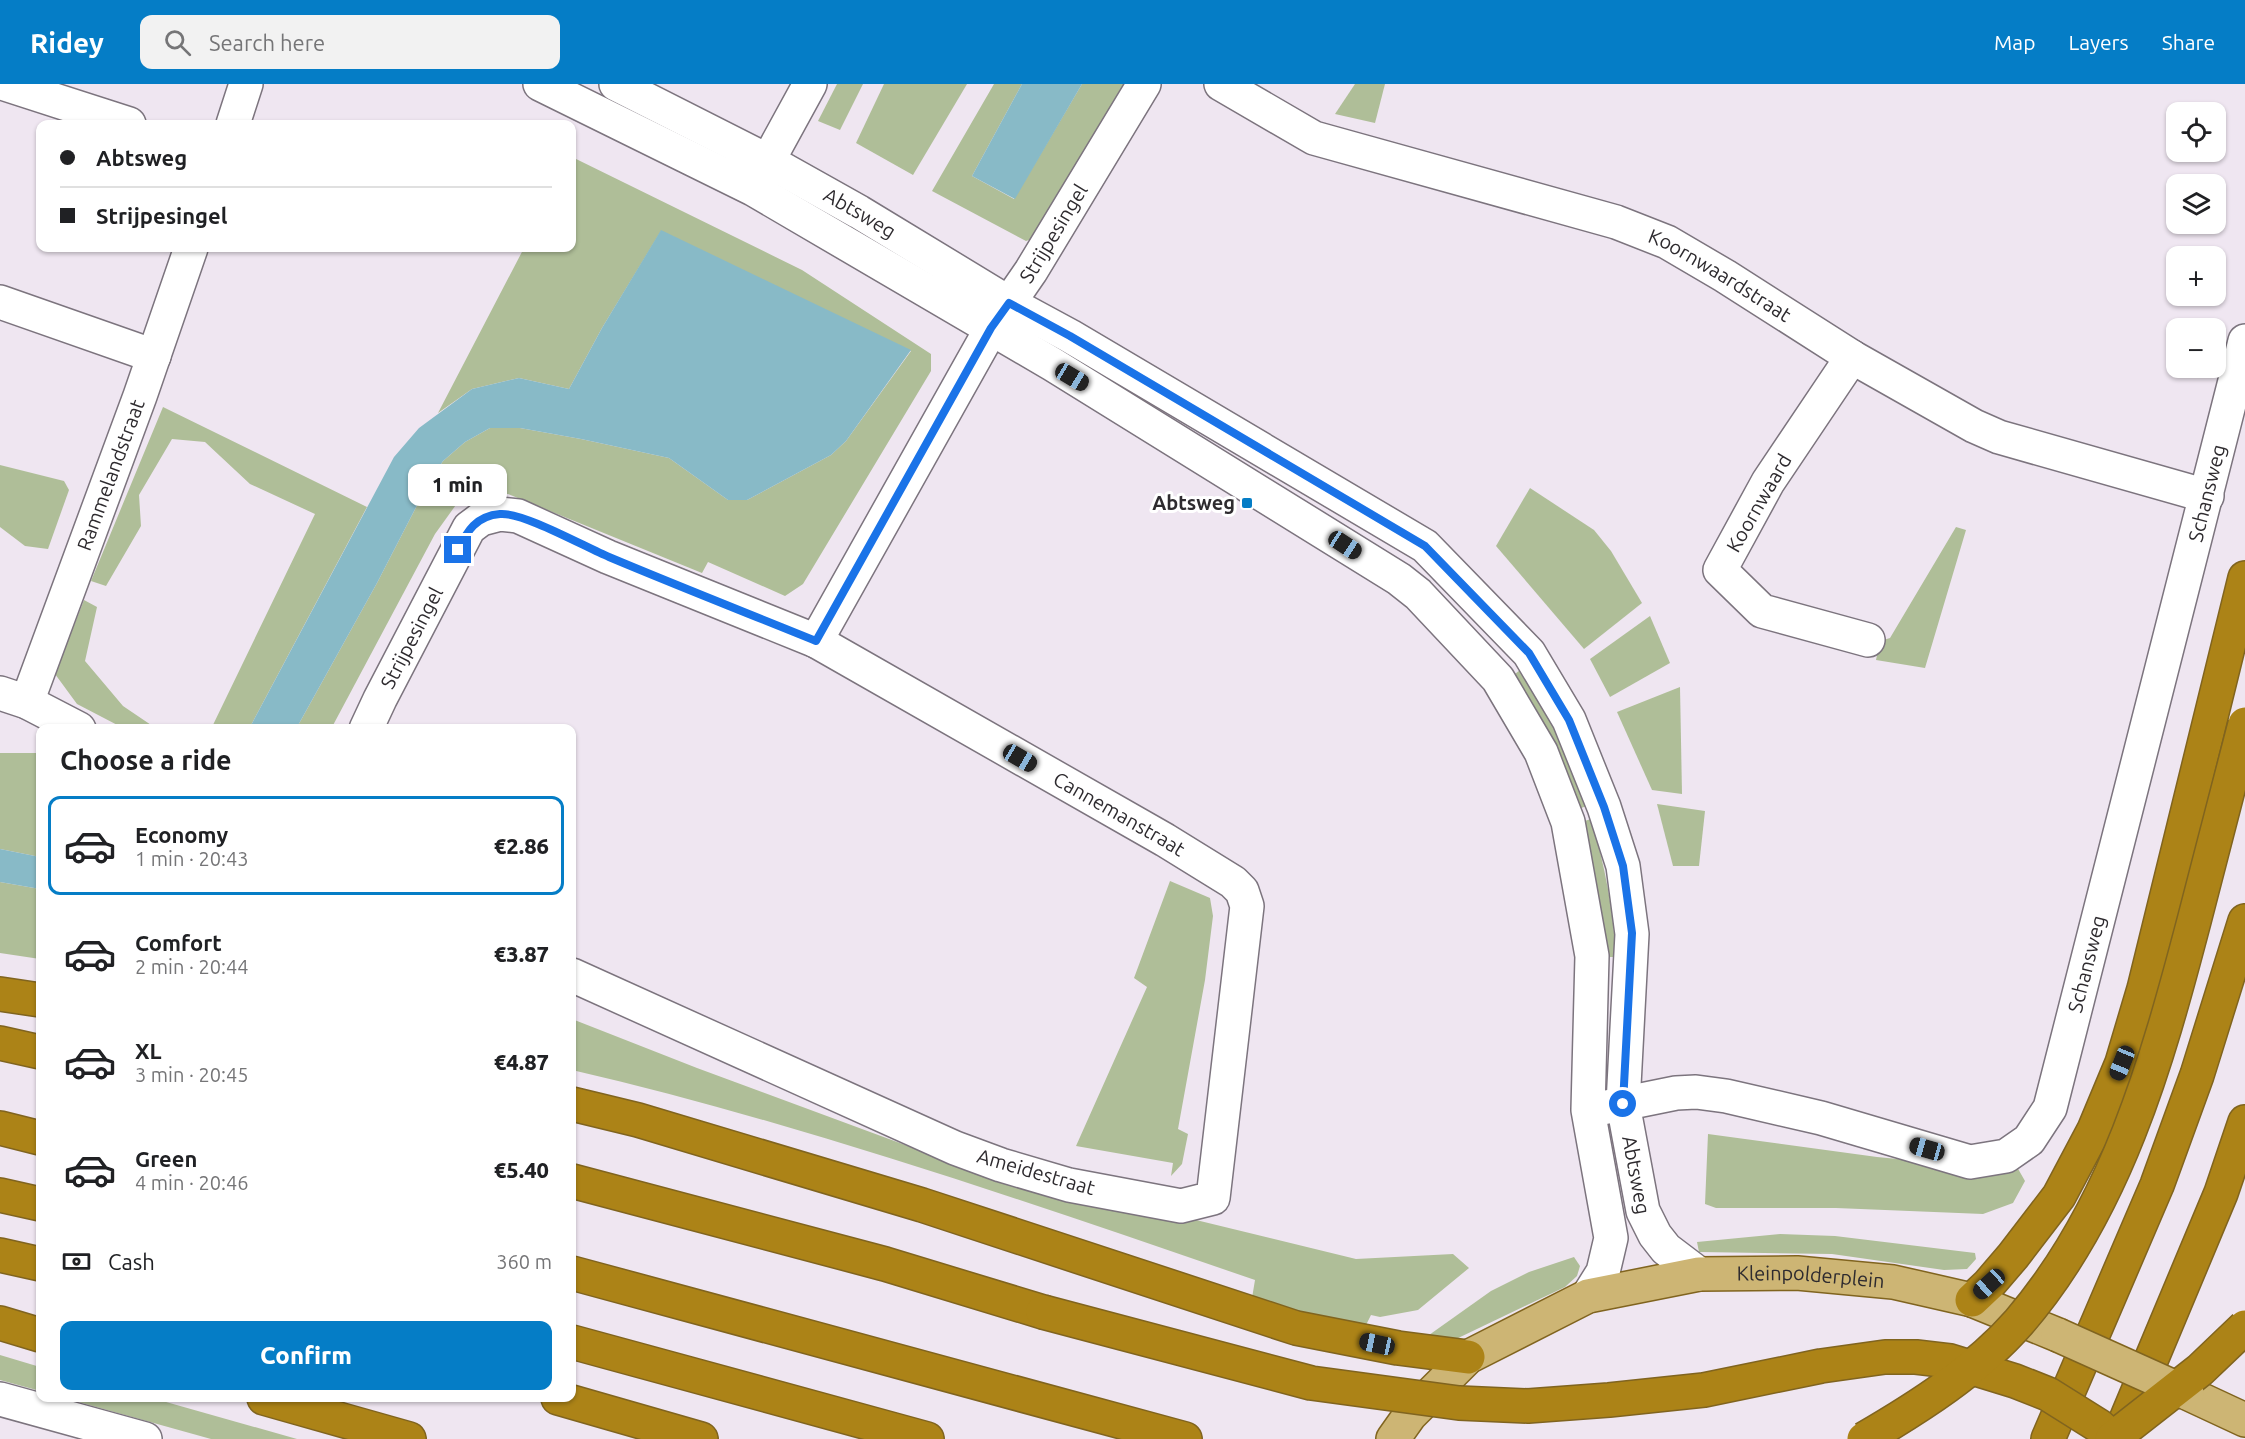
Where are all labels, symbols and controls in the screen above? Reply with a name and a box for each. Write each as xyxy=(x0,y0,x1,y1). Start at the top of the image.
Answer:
search box xyxy=(140,15,560,69)
icon: search xyxy=(161,26,194,59)
text: Ridey xyxy=(30,27,104,58)
text: Search here xyxy=(209,30,325,55)
text: Map xyxy=(1994,30,2035,54)
text: Layers xyxy=(2068,30,2129,54)
text: Share xyxy=(2162,30,2215,54)
map controls xyxy=(2166,102,2226,378)
button: locate xyxy=(2166,102,2226,162)
text: Abtsweg xyxy=(96,145,187,170)
button: layers xyxy=(2166,174,2226,234)
street label: Strijpesingel xyxy=(1014,180,1092,287)
street label: Abtsweg xyxy=(820,183,900,243)
text: Strijpesingel xyxy=(96,203,227,228)
street label: Koornwaardstraat xyxy=(1645,224,1796,326)
button: + xyxy=(2166,246,2226,306)
button: − xyxy=(2166,318,2226,378)
car xyxy=(1052,360,1092,394)
street label: Rammelandstraat xyxy=(72,396,149,554)
street label: Schansweg xyxy=(2183,442,2230,544)
street label: Koornwaard xyxy=(1721,450,1796,556)
callout: 1 min xyxy=(408,463,508,505)
text: 1 min xyxy=(432,473,483,496)
place label: Abtsweg xyxy=(1152,491,1235,514)
marker: Abtsweg xyxy=(1240,496,1254,510)
car xyxy=(1325,528,1365,562)
route end xyxy=(444,536,471,563)
street label: Strijpesingel xyxy=(375,583,447,692)
car xyxy=(1000,741,1040,775)
text: Choose a ride xyxy=(60,745,232,775)
street label: Cannemanstraat xyxy=(1050,767,1190,861)
icon: car xyxy=(63,819,117,873)
text: Economy xyxy=(135,822,228,847)
text: €2.86 xyxy=(494,833,549,858)
text: 1 min · 20:43 xyxy=(135,847,249,870)
street label: Schansweg xyxy=(2063,913,2110,1015)
icon: car xyxy=(63,927,117,981)
text: Comfort xyxy=(135,930,222,955)
text: €3.87 xyxy=(494,941,549,966)
text: 2 min · 20:44 xyxy=(135,955,249,978)
icon: car xyxy=(63,1035,117,1089)
text: XL xyxy=(135,1038,162,1063)
car xyxy=(2107,1043,2137,1083)
text: €4.87 xyxy=(494,1049,549,1074)
text: 3 min · 20:45 xyxy=(135,1063,249,1086)
route start xyxy=(1609,1090,1636,1117)
street label: Abtsweg xyxy=(1618,1134,1655,1216)
car xyxy=(1907,1135,1947,1163)
icon: car xyxy=(63,1143,117,1197)
street label: Ameidestraat xyxy=(975,1144,1098,1199)
text: Green xyxy=(135,1146,197,1171)
text: €5.40 xyxy=(494,1157,549,1182)
text: 4 min · 20:46 xyxy=(135,1171,249,1194)
icon: cash xyxy=(60,1245,93,1278)
text: Cash xyxy=(108,1249,155,1274)
text: 360 m xyxy=(496,1250,552,1273)
street label: Kleinpolderplein xyxy=(1737,1261,1886,1292)
car xyxy=(1970,1265,2008,1303)
button: Confirm xyxy=(60,1321,552,1390)
car xyxy=(1358,1331,1396,1357)

